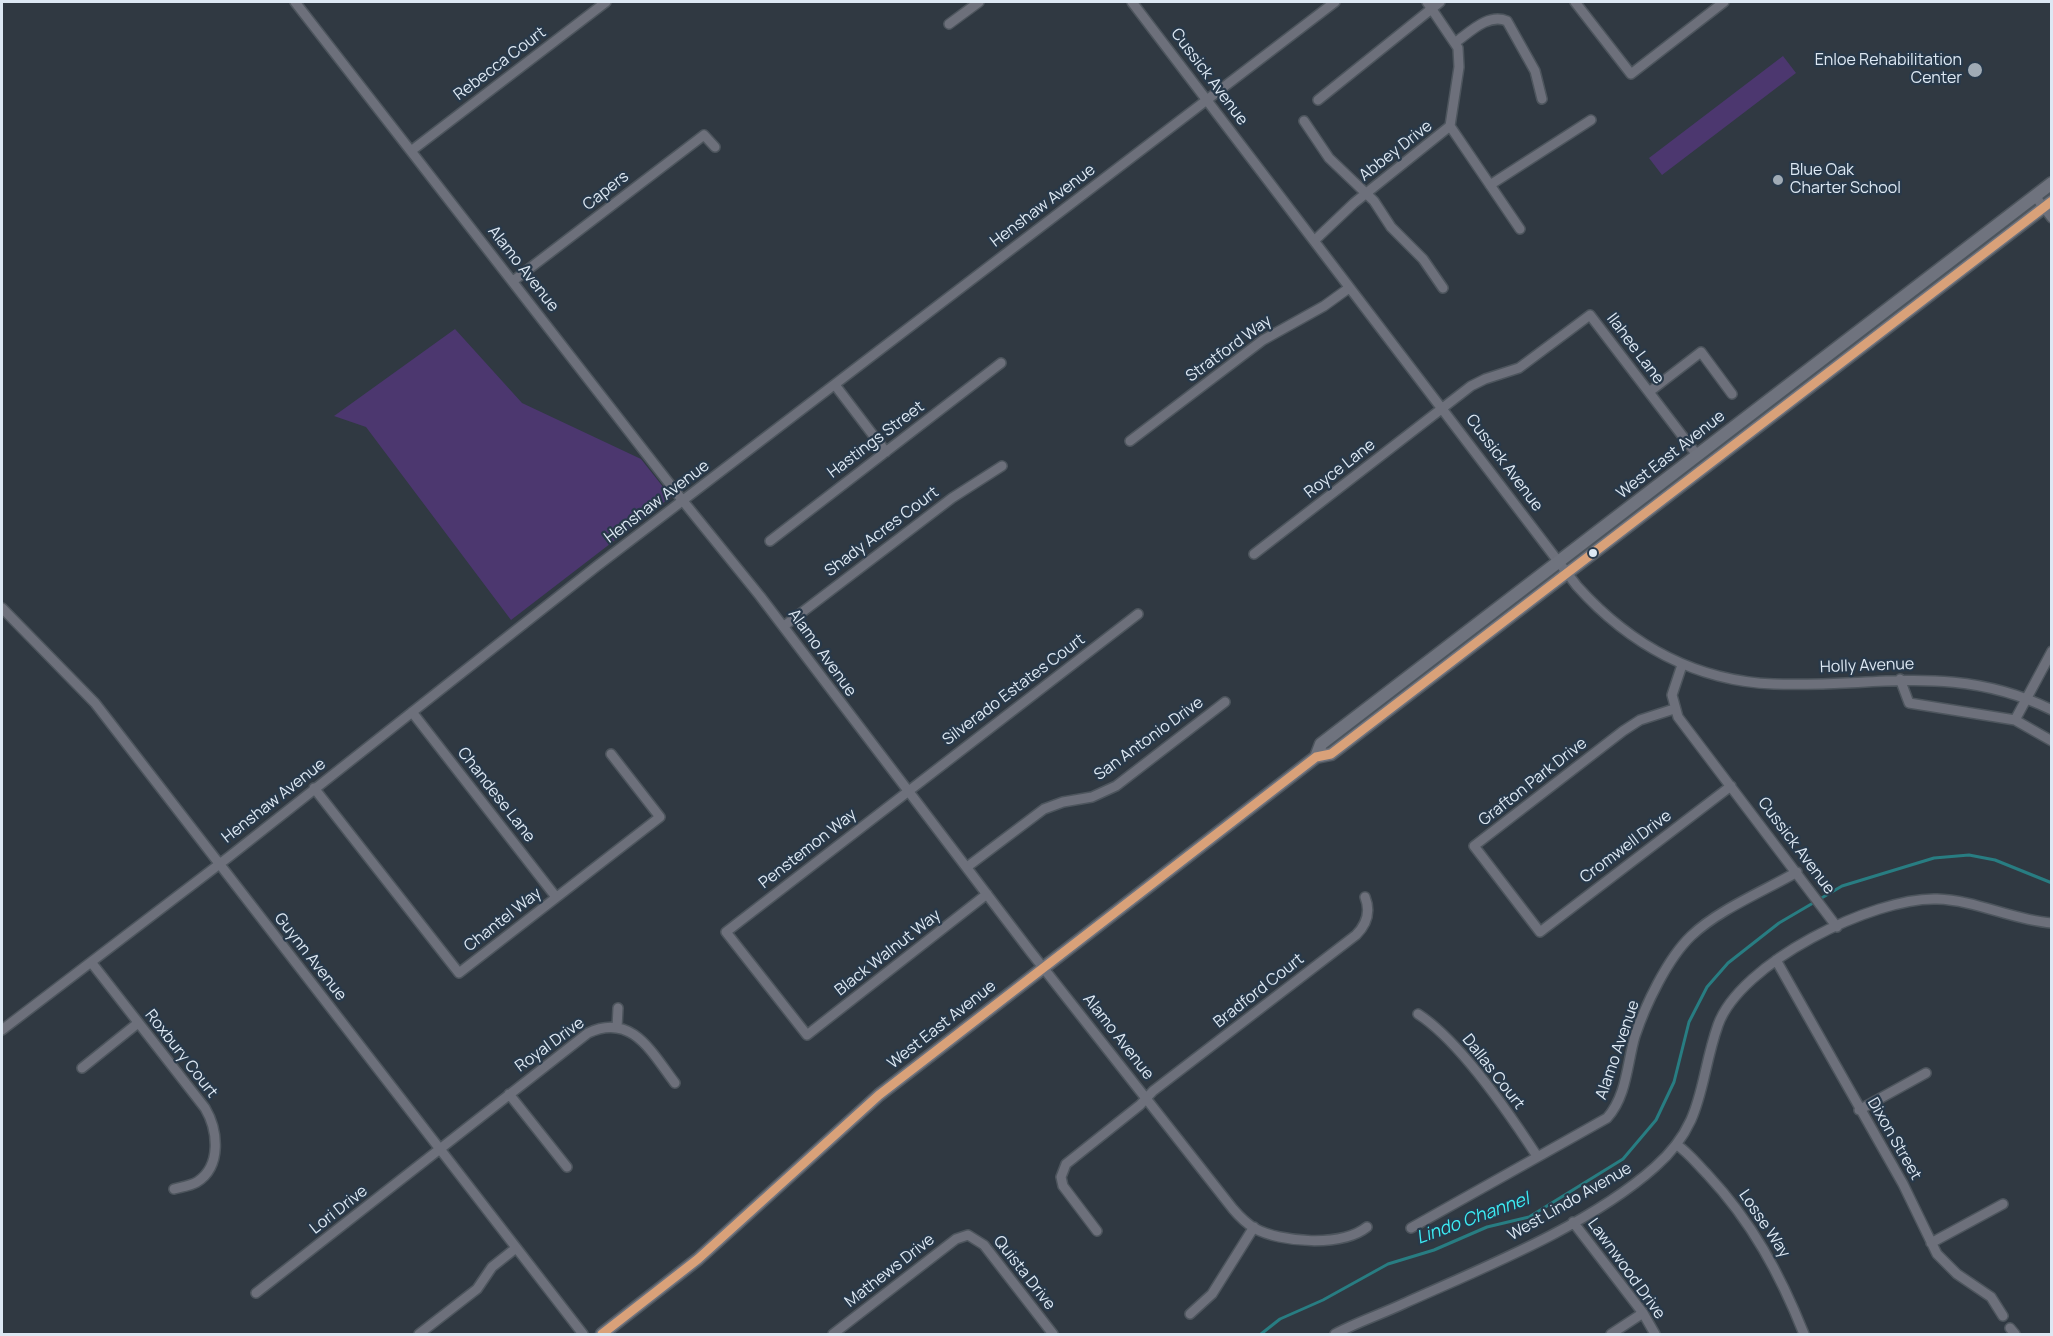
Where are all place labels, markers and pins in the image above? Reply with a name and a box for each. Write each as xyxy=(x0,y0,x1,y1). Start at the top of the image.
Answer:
place label: Enloe Rehabilitation Center xyxy=(1815,51,1962,89)
marker: Enloe Rehabilitation Center xyxy=(1966,61,1984,79)
place label: Blue Oak Charter School xyxy=(1790,161,1901,199)
marker: Blue Oak Charter School xyxy=(1771,173,1785,187)
unlabelled marker xyxy=(1587,547,1599,559)

